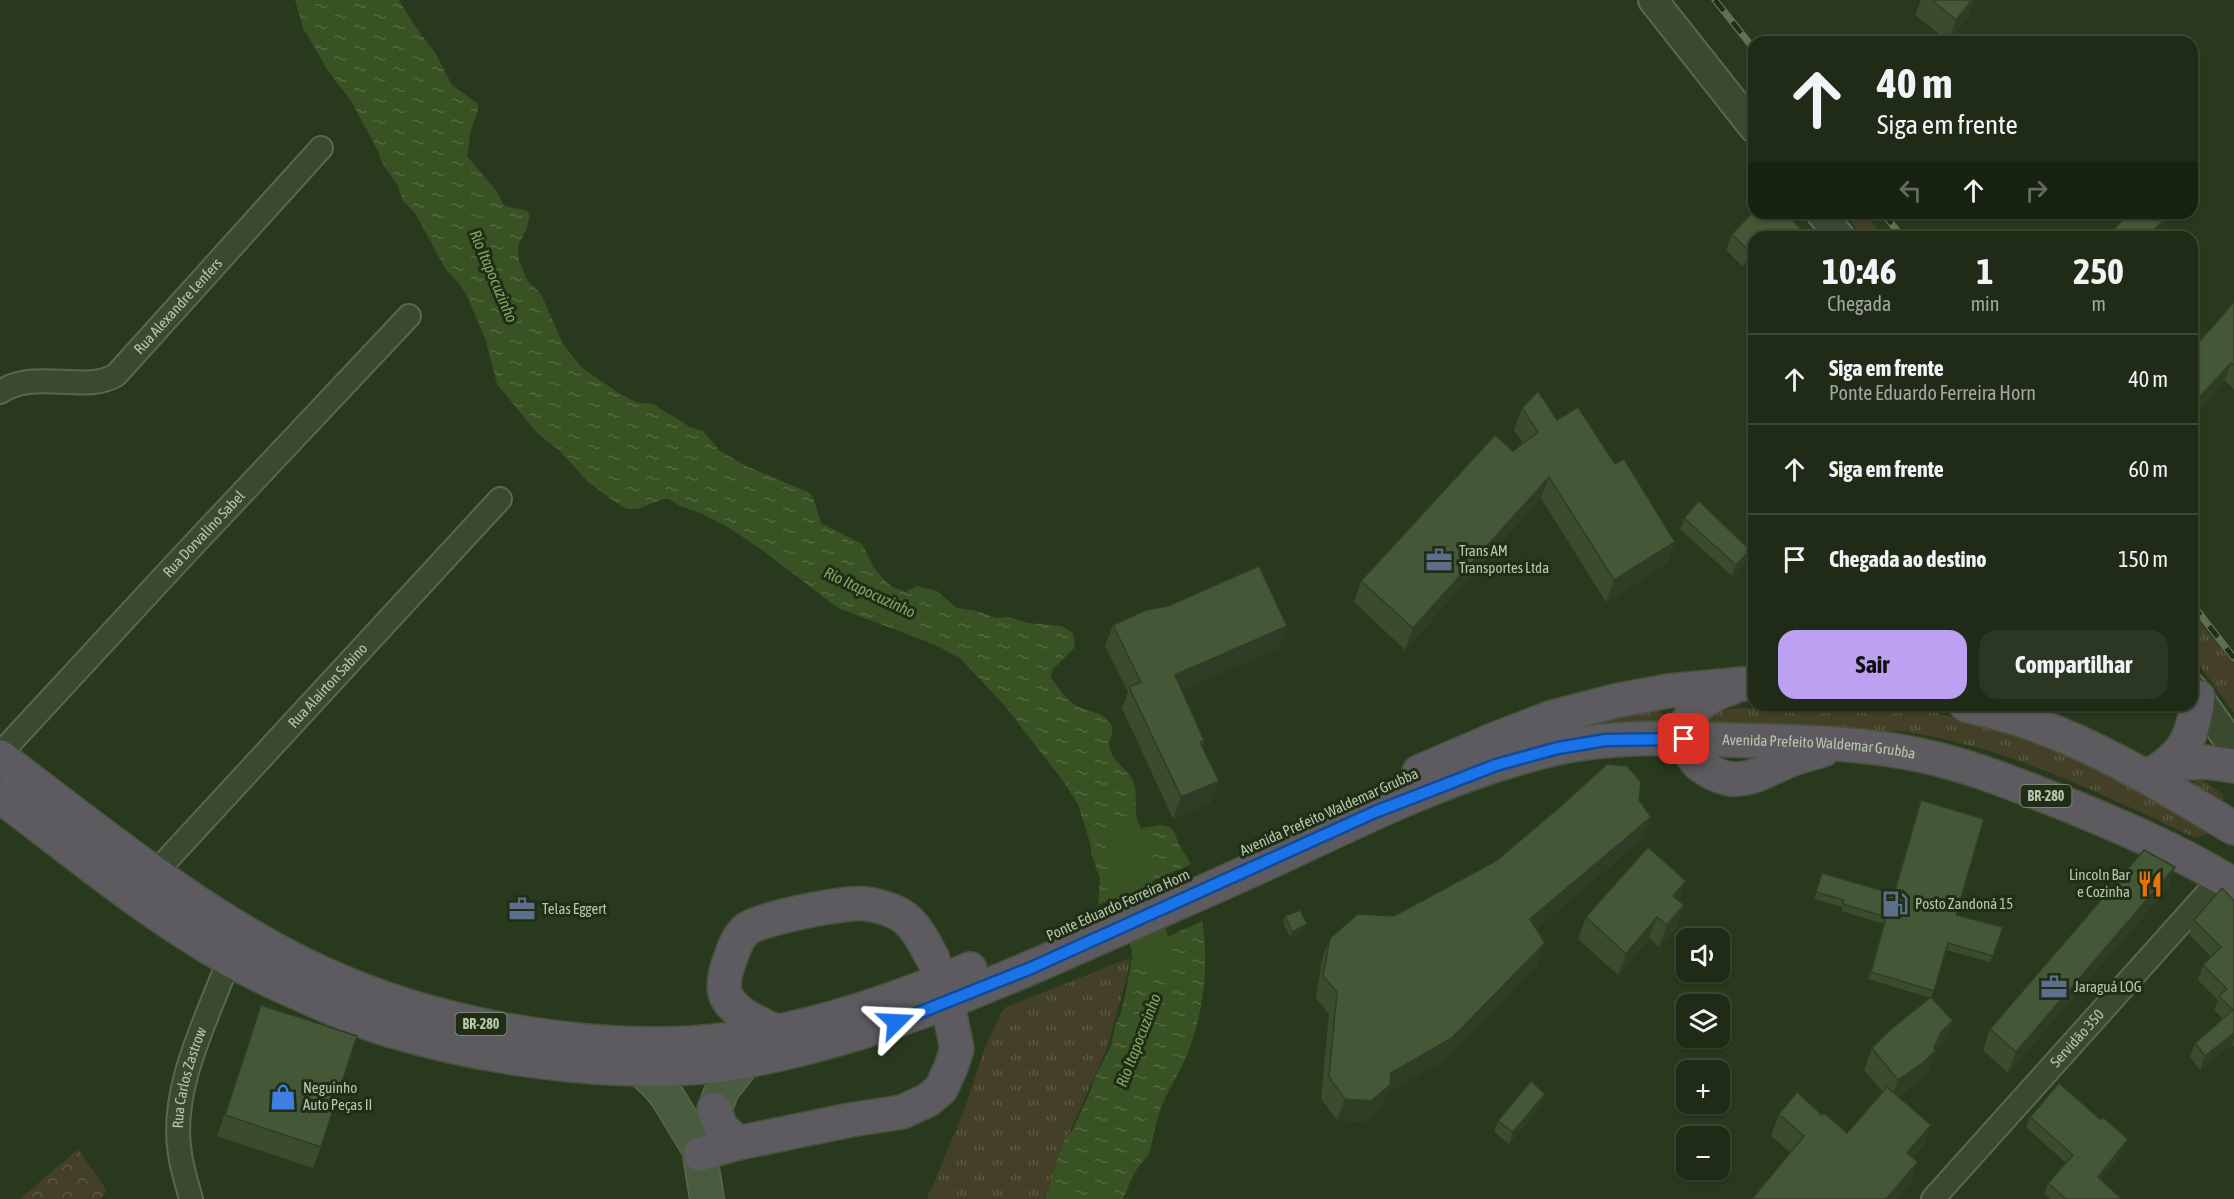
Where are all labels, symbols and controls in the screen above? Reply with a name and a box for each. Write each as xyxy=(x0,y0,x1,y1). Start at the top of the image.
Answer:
text: 40 m xyxy=(1877,59,1952,107)
icon: ahead xyxy=(1778,60,1856,138)
text: Siga em frente xyxy=(1877,109,2018,140)
icon: left xyxy=(1894,174,1927,207)
icon: ahead xyxy=(1957,174,1990,207)
icon: right xyxy=(2020,174,2053,207)
water label: Rio Itapocuzinho xyxy=(466,227,522,325)
text: 10:46 xyxy=(1822,250,1897,292)
text: 1 xyxy=(1977,250,1993,292)
text: 250 xyxy=(2073,250,2124,292)
street label: Rua Alexandre Lenfers xyxy=(130,255,225,357)
text: Chegada xyxy=(1827,292,1891,315)
text: min xyxy=(1971,292,1999,315)
text: m xyxy=(2091,292,2106,315)
text: Siga em frente xyxy=(1829,355,1944,381)
icon: ahead xyxy=(1778,363,1811,396)
text: 40 m xyxy=(2128,366,2168,392)
text: Ponte Eduardo Ferreira Horn xyxy=(1829,381,2036,404)
icon: ahead xyxy=(1778,453,1811,486)
text: Siga em frente xyxy=(1829,456,1944,482)
text: 60 m xyxy=(2128,456,2168,482)
street label: Rua Dorvalino Sabel xyxy=(159,487,248,580)
place label: Trans AM Transportes Ltda xyxy=(1459,542,1549,576)
icon: arrive xyxy=(1778,543,1811,576)
office icon: Trans AM Transportes Ltda xyxy=(1424,545,1454,575)
text: Chegada ao destino xyxy=(1829,546,1987,572)
text: 150 m xyxy=(2118,546,2168,572)
water label: Rio Itapocuzinho xyxy=(821,563,918,622)
button: Sair xyxy=(1778,630,1967,699)
button: Compartilhar xyxy=(1979,630,2168,699)
street label: Rua Alairton Sabino xyxy=(284,640,371,731)
pin xyxy=(1658,713,1709,764)
icon: arrive xyxy=(1667,722,1700,755)
street label: Avenida Prefeito Waldemar Grubba xyxy=(1722,731,1917,762)
street label: Avenida Prefeito Waldemar Grubba xyxy=(1237,764,1421,859)
road number: BR-280 xyxy=(2020,785,2072,807)
street label: Ponte Eduardo Ferreira Horn xyxy=(1043,865,1192,944)
place label: Lincoln Bar e Cozinha xyxy=(2069,866,2131,900)
restaurant icon: Lincoln Bar e Cozinha xyxy=(2135,869,2165,899)
fuel station icon: Posto Zandoná 15 xyxy=(1880,889,1910,919)
office icon: Telas Eggert xyxy=(507,894,537,924)
place label: Posto Zandoná 15 xyxy=(1915,895,2013,912)
place label: Telas Eggert xyxy=(542,900,607,917)
map controls xyxy=(1676,928,1730,1180)
button: sound xyxy=(1676,928,1730,982)
office icon: Jaraguá LOG xyxy=(2039,972,2069,1002)
place label: Jaraguá LOG xyxy=(2074,978,2142,995)
position arrow xyxy=(864,990,928,1054)
water label: Rio Itapocuzinho xyxy=(1112,991,1165,1090)
button: layers xyxy=(1676,994,1730,1048)
street label: Servidão 350 xyxy=(2047,1006,2107,1070)
road number: BR-280 xyxy=(456,1013,506,1035)
street label: Rua Carlos Zastrow xyxy=(169,1025,209,1129)
button: + xyxy=(1676,1060,1730,1114)
place label: Neguinho Auto Peças II xyxy=(303,1079,372,1113)
shop icon: Neguinho Auto Peças II xyxy=(268,1082,298,1112)
button: − xyxy=(1676,1126,1730,1180)

